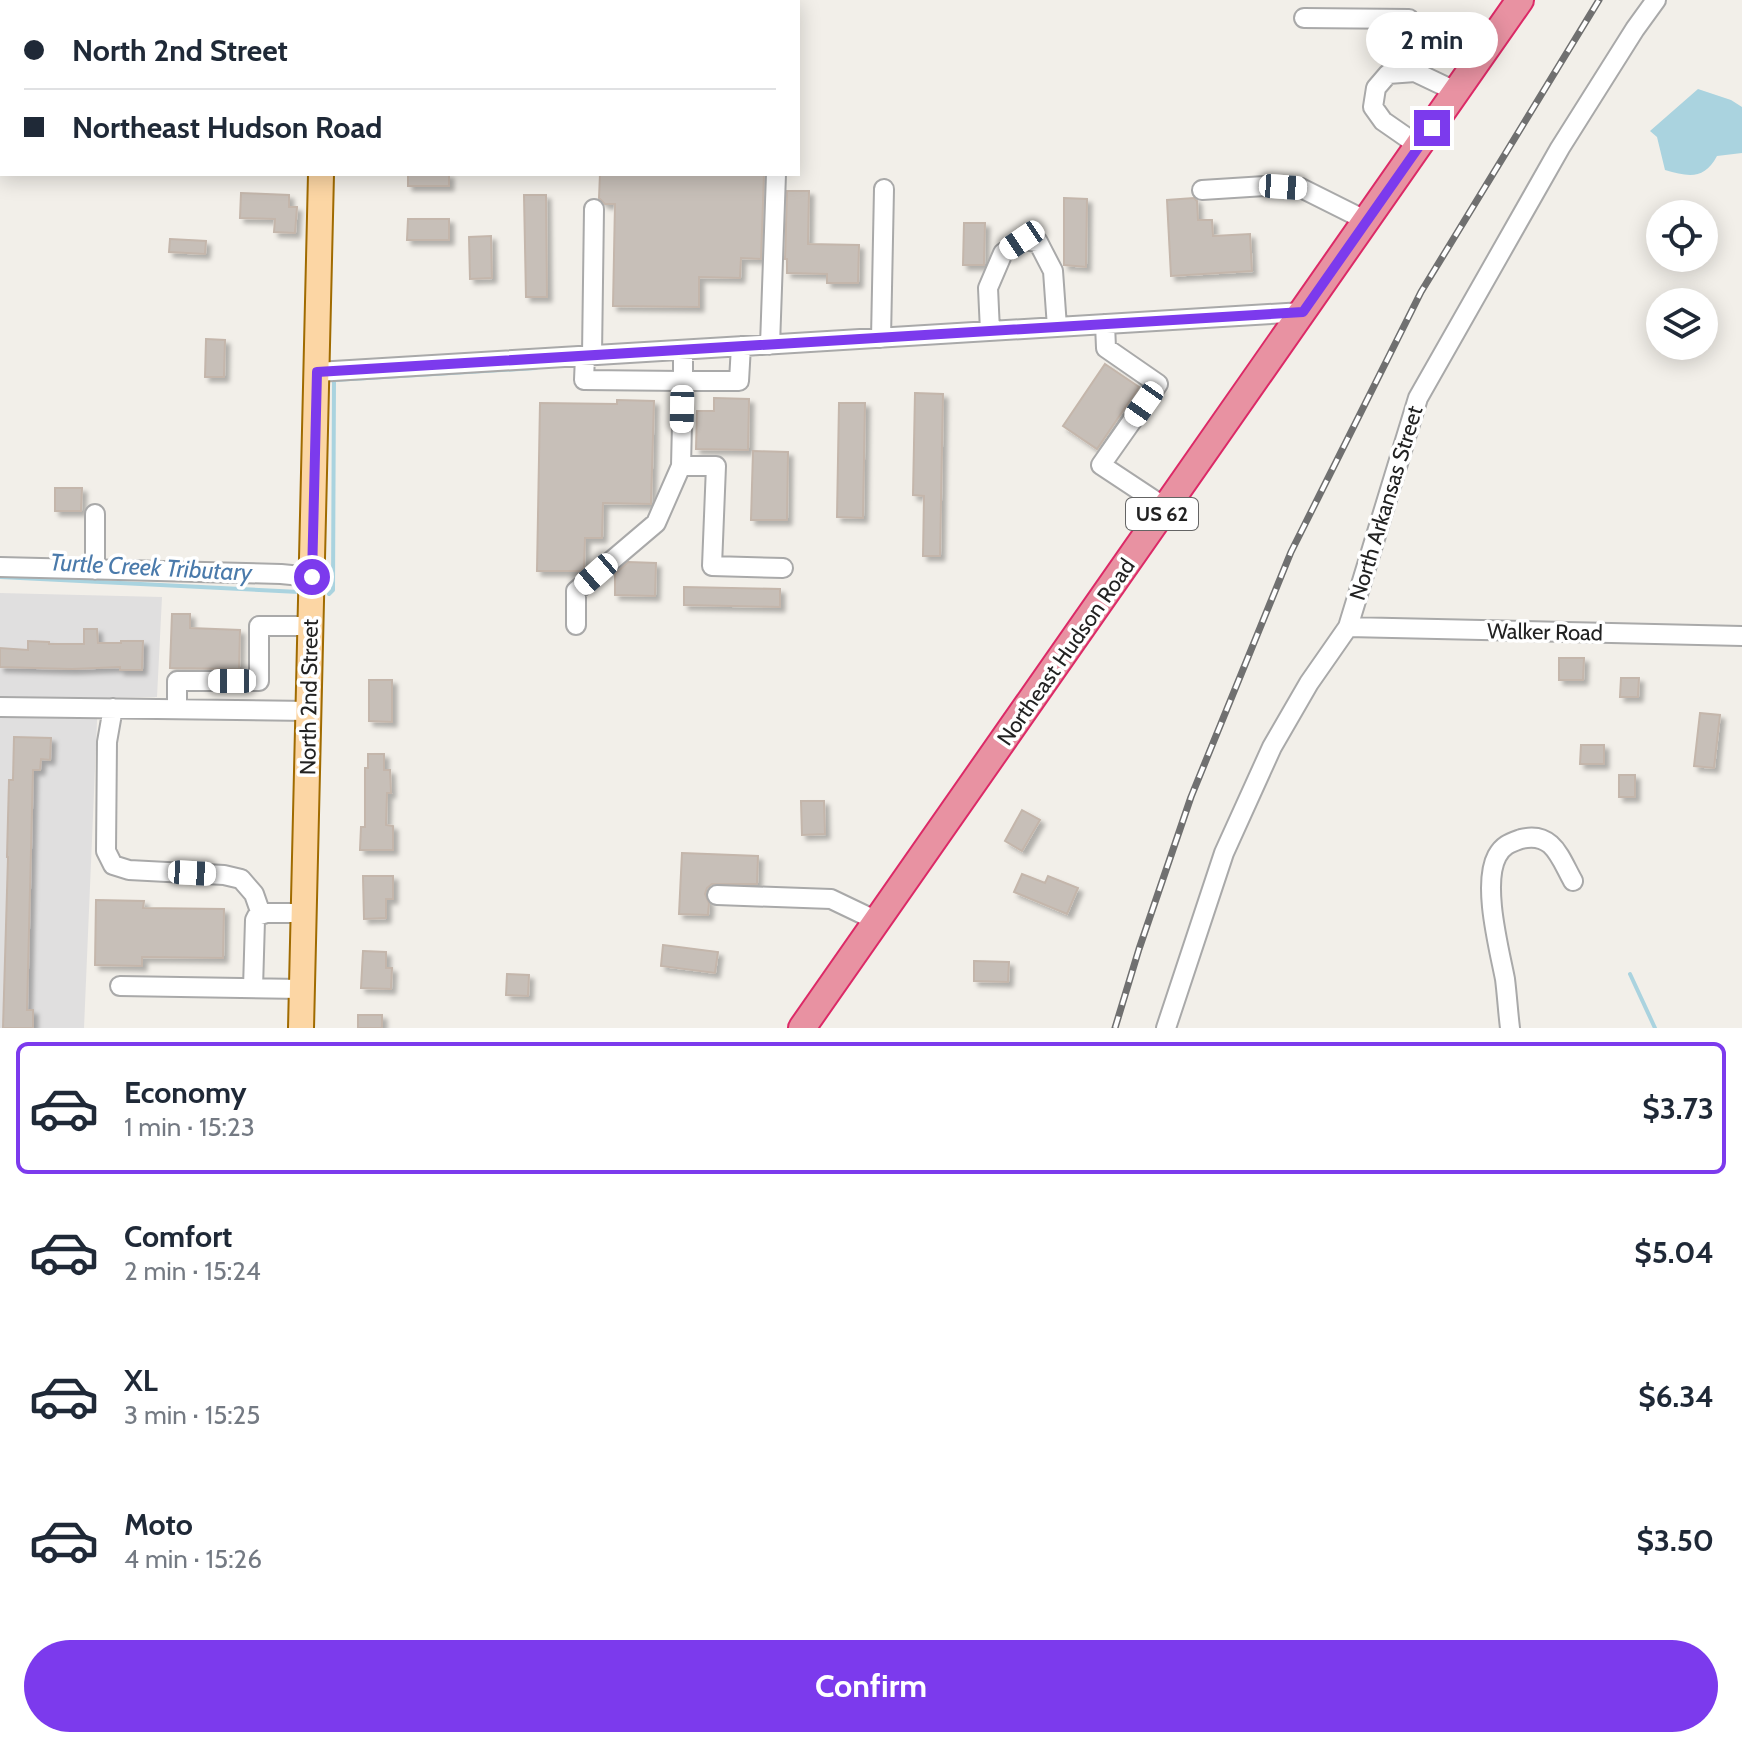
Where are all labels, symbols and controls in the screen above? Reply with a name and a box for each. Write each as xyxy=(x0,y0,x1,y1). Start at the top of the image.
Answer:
callout: 2 min xyxy=(1366,12,1498,68)
text: 2 min xyxy=(1401,24,1463,56)
text: North 2nd Street xyxy=(72,32,288,69)
text: Northeast Hudson Road xyxy=(72,109,383,146)
route end xyxy=(1414,110,1450,146)
car xyxy=(1258,173,1308,201)
map controls xyxy=(1646,200,1718,360)
button: locate xyxy=(1646,200,1718,272)
car xyxy=(995,217,1049,263)
button: layers xyxy=(1646,288,1718,360)
car xyxy=(1120,377,1168,431)
car xyxy=(670,385,694,433)
street label: North Arkansas Street xyxy=(1344,402,1429,603)
road number: US 62 xyxy=(1126,498,1198,530)
water label: Turtle Creek Tributary xyxy=(49,547,254,587)
car xyxy=(570,549,622,599)
street label: Northeast Hudson Road xyxy=(991,553,1141,751)
route start xyxy=(294,559,330,595)
street label: Walker Road xyxy=(1487,617,1603,647)
street label: North 2nd Street xyxy=(294,618,324,775)
car xyxy=(208,669,256,693)
car xyxy=(167,860,217,886)
icon: car xyxy=(28,1072,100,1144)
text: Economy xyxy=(124,1074,247,1111)
text: $3.73 xyxy=(1642,1090,1714,1127)
text: 1 min · 15:23 xyxy=(124,1111,255,1143)
icon: car xyxy=(28,1216,100,1288)
text: Comfort xyxy=(124,1218,232,1255)
text: $5.04 xyxy=(1634,1234,1714,1271)
text: 2 min · 15:24 xyxy=(124,1255,261,1287)
icon: car xyxy=(28,1360,100,1432)
text: XL xyxy=(124,1362,158,1399)
text: $6.34 xyxy=(1638,1378,1714,1415)
text: 3 min · 15:25 xyxy=(124,1399,260,1431)
icon: car xyxy=(28,1504,100,1576)
text: Moto xyxy=(124,1506,193,1543)
text: $3.50 xyxy=(1636,1522,1714,1559)
text: 4 min · 15:26 xyxy=(124,1543,262,1575)
button: Confirm xyxy=(24,1640,1718,1732)

